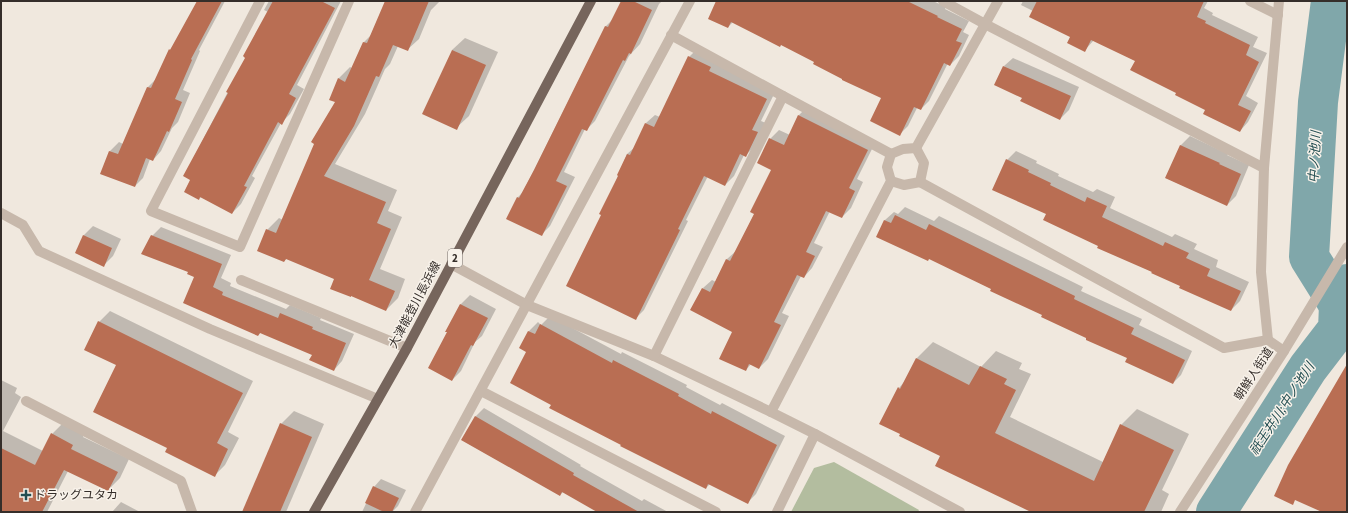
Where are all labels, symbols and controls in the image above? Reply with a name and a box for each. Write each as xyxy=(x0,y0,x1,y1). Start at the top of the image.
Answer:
water label: 中ノ池川 xyxy=(1305,129,1325,183)
road number: 2 xyxy=(448,249,462,267)
street label: 大津能登川長浜線 xyxy=(385,259,445,351)
street label: 朝鮮人街道 xyxy=(1231,344,1277,404)
water label: 祇王井川;中ノ池川 xyxy=(1245,357,1320,459)
place label: ドラッグユタカ xyxy=(34,487,118,504)
marker: ドラッグユタカ xyxy=(21,490,31,500)

